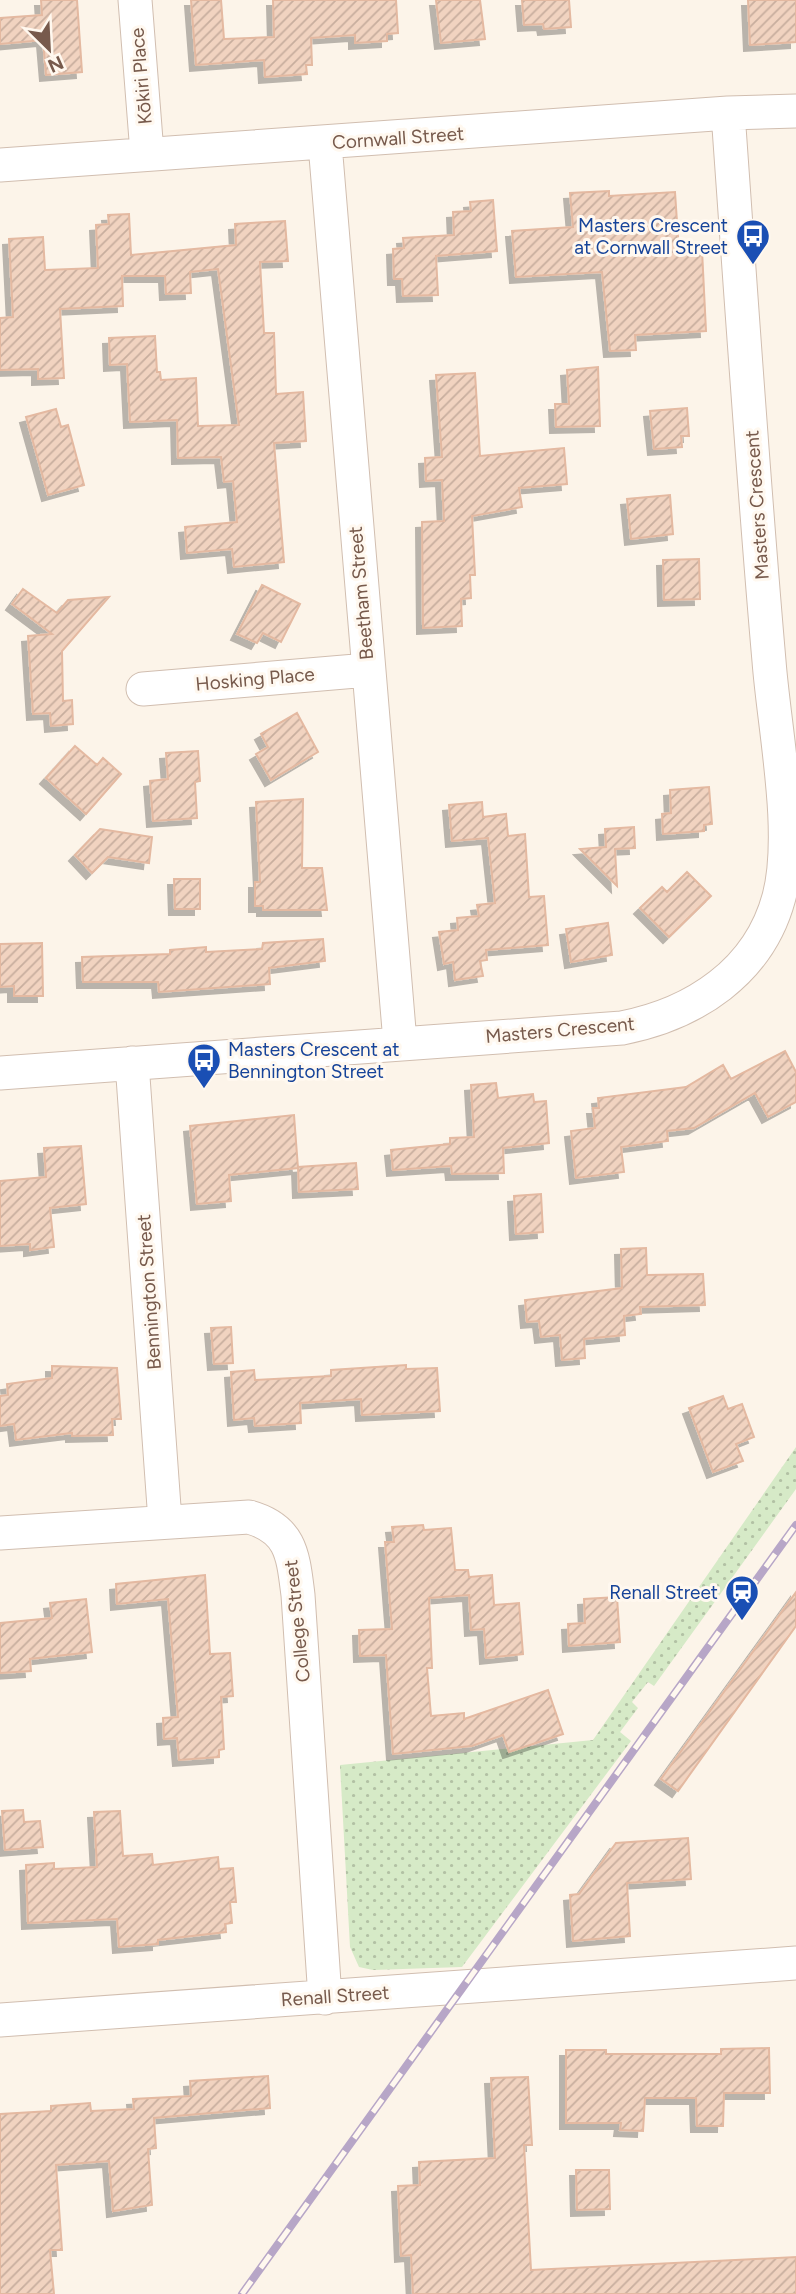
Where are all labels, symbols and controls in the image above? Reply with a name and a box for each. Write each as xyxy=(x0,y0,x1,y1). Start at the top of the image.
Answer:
north arrow xyxy=(14,14,84,84)
street label: Kōkiri Place xyxy=(125,27,157,125)
text: N xyxy=(44,51,67,78)
street label: Cornwall Street xyxy=(331,122,465,154)
place label: Masters Crescent at Cornwall Street xyxy=(574,214,728,259)
bus stop icon: Masters Crescent at Cornwall Street xyxy=(734,217,772,266)
street label: Masters Crescent xyxy=(740,429,774,581)
street label: Beetham Street xyxy=(344,525,378,661)
street label: Hosking Place xyxy=(194,662,316,696)
street label: Masters Crescent xyxy=(484,1012,636,1048)
place label: Masters Crescent at Bennington Street xyxy=(228,1038,399,1083)
bus stop icon: Masters Crescent at Bennington Street xyxy=(185,1041,223,1090)
street label: Bennington Street xyxy=(132,1213,166,1371)
street label: College Street xyxy=(279,1559,315,1683)
station icon: Renall Street xyxy=(723,1573,761,1622)
place label: Renall Street xyxy=(609,1581,718,1604)
street label: Renall Street xyxy=(280,1981,390,2011)

